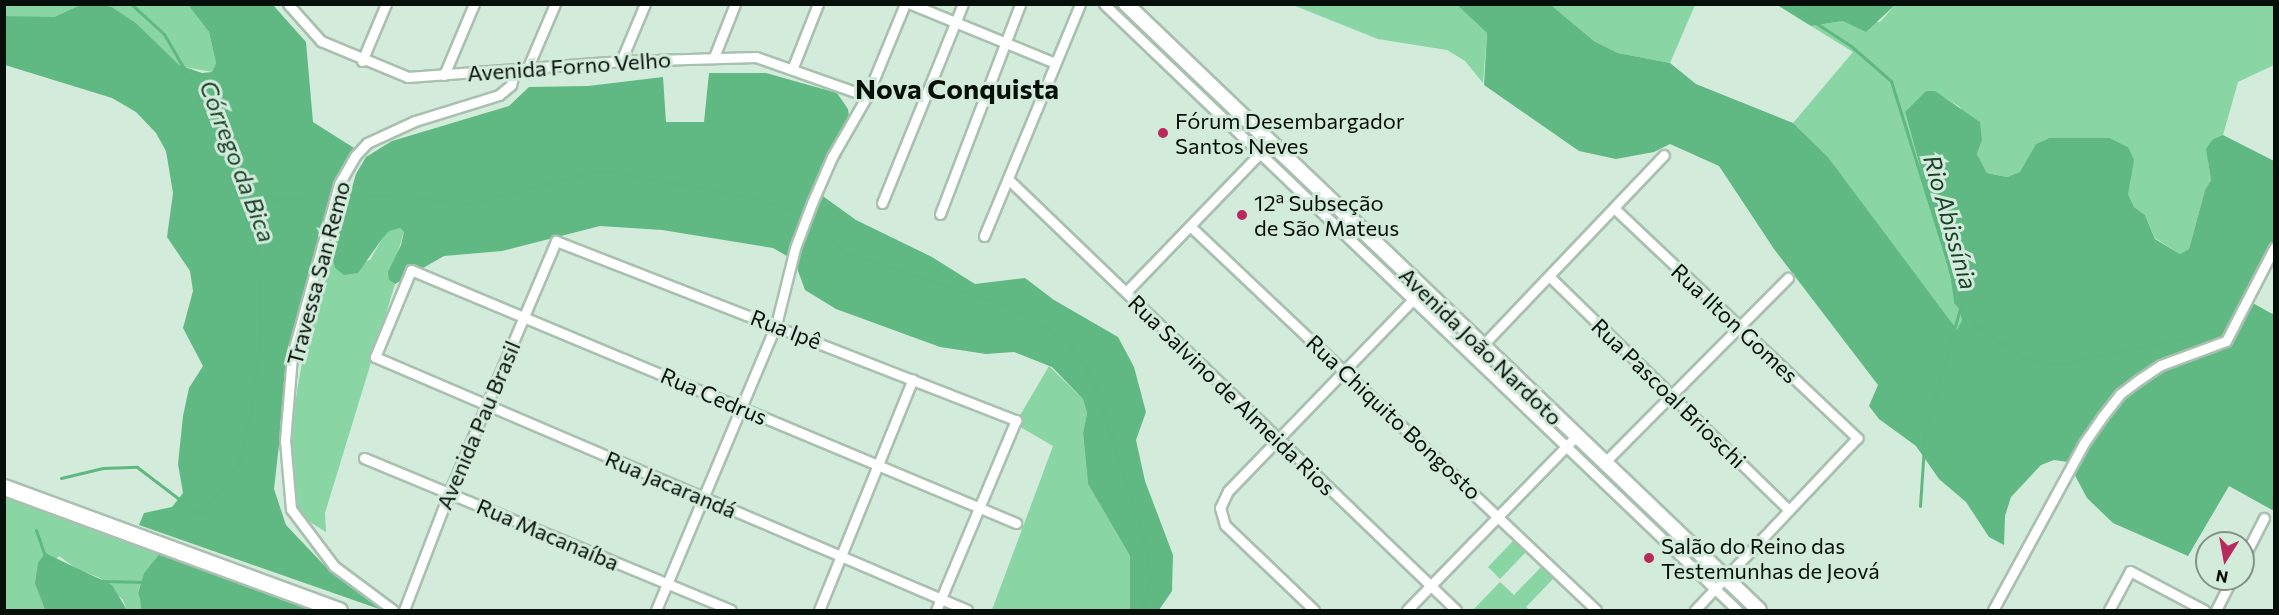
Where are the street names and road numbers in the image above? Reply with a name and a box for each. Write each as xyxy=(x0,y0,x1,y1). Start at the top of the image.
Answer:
street label: Avenida Forno Velho xyxy=(466,46,672,86)
street label: Travessa San Remo xyxy=(281,178,355,368)
street label: Rua Ilton Gomes xyxy=(1666,258,1804,388)
street label: Avenida João Nardoto xyxy=(1394,261,1568,431)
street label: Rua Salvino de Almeida Rios xyxy=(1123,289,1341,501)
street label: Rua Ipê xyxy=(747,304,825,354)
street label: Rua Pascoal Brioschi xyxy=(1586,313,1752,473)
street label: Rua Chiquito Bongosto xyxy=(1301,329,1487,505)
street label: Avenida Pau Brasil xyxy=(431,337,525,513)
street label: Rua Cedrus xyxy=(657,362,771,430)
street label: Rua Jacarandá xyxy=(602,445,740,523)
street label: Rua Macanaíba xyxy=(473,492,623,576)

